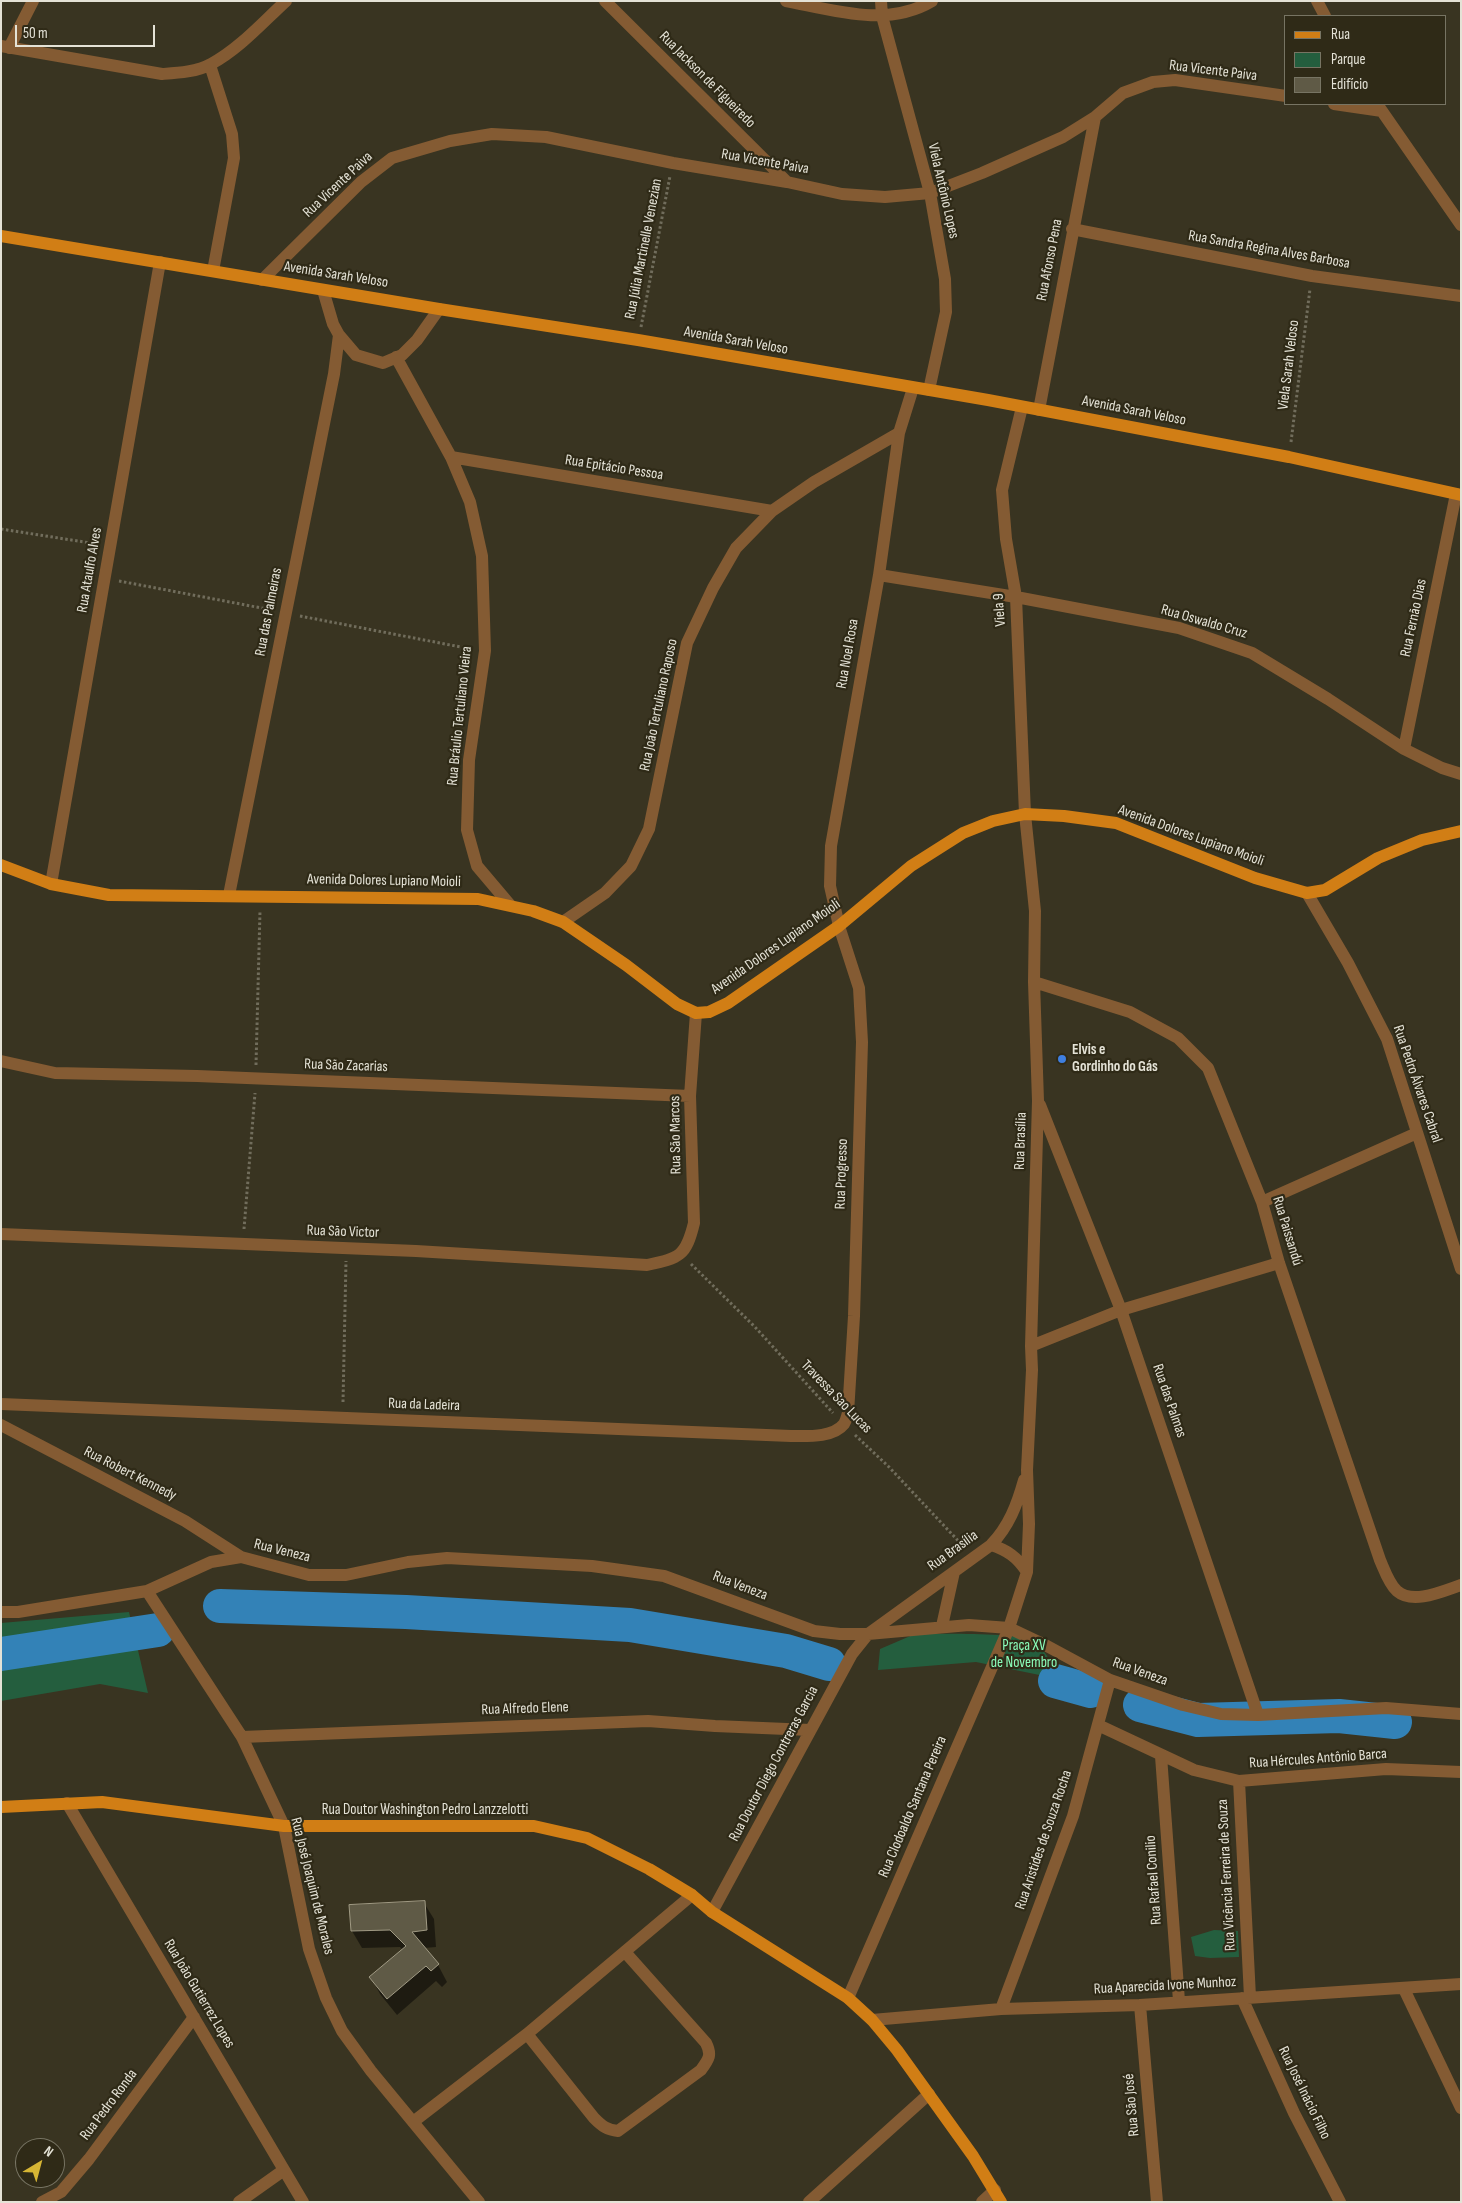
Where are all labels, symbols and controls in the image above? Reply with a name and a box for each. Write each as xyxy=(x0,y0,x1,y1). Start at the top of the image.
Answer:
scale bar xyxy=(18,15,158,47)
legend xyxy=(1284,15,1447,105)
text: 50 m xyxy=(23,24,48,43)
text: Rua xyxy=(1331,25,1350,44)
street label: Rua Jackson de Figueiredo xyxy=(655,28,759,132)
text: Parque xyxy=(1331,50,1366,69)
street label: Rua Vicente Paiva xyxy=(1168,57,1258,85)
text: Edifício xyxy=(1331,75,1368,94)
street label: Viela Antônio Lopes xyxy=(923,141,963,241)
street label: Rua Vicente Paiva xyxy=(720,145,810,179)
street label: Rua Vicente Paiva xyxy=(300,148,376,222)
street label: Rua Júlia Martinelle Venezian xyxy=(622,177,666,321)
street label: Rua Afonso Pena xyxy=(1033,218,1067,302)
street label: Rua Sandra Regina Alves Barbosa xyxy=(1187,227,1351,273)
street label: Avenida Sarah Veloso xyxy=(283,258,389,292)
street label: Viela Sarah Veloso xyxy=(1275,319,1303,411)
street label: Avenida Sarah Veloso xyxy=(683,323,789,359)
street label: Avenida Sarah Veloso xyxy=(1081,392,1187,430)
street label: Rua Epitácio Pessoa xyxy=(564,451,664,485)
street label: Rua Ataulfo Alves xyxy=(74,526,106,614)
street label: Rua das Palmeiras xyxy=(252,566,286,658)
street label: Rua Fernão Dias xyxy=(1397,577,1431,659)
street label: Viela 9 xyxy=(990,593,1010,627)
street label: Rua Oswaldo Cruz xyxy=(1159,601,1249,643)
street label: Rua Noel Rosa xyxy=(833,618,863,690)
street label: Rua João Tertuliano Raposo xyxy=(636,637,682,773)
street label: Rua Bráulio Tertuliano Vieira xyxy=(444,645,476,787)
street label: Avenida Dolores Lupiano Moioli xyxy=(1116,801,1266,871)
street label: Avenida Dolores Lupiano Moioli xyxy=(307,871,461,891)
street label: Avenida Dolores Lupiano Moioli xyxy=(708,896,844,998)
street label: Rua Pedro Álvares Cabral xyxy=(1388,1023,1446,1145)
place label: Elvis e Gordinho do Gás xyxy=(1072,1041,1158,1076)
marker: Elvis e Gordinho do Gás xyxy=(1056,1053,1068,1065)
street label: Rua São Zacarias xyxy=(304,1056,388,1076)
street label: Rua São Marcos xyxy=(666,1096,686,1174)
street label: Rua Brasília xyxy=(1011,1112,1031,1170)
street label: Rua Progresso xyxy=(832,1138,852,1210)
street label: Rua Paissandú xyxy=(1268,1194,1306,1268)
street label: Rua São Victor xyxy=(306,1222,380,1242)
street label: Travessa Sao Lucas xyxy=(797,1357,875,1437)
street label: Rua das Palmas xyxy=(1148,1362,1190,1440)
street label: Rua da Ladeira xyxy=(388,1395,460,1415)
street label: Rua Robert Kennedy xyxy=(81,1443,179,1505)
street label: Rua Brasília xyxy=(924,1527,982,1575)
street label: Rua Veneza xyxy=(252,1535,312,1567)
street label: Rua Veneza xyxy=(710,1567,770,1605)
park label: Praça XV de Novembro xyxy=(991,1637,1057,1672)
street label: Rua Veneza xyxy=(1110,1654,1170,1690)
street label: Rua Doutor Diego Contreras Garcia xyxy=(725,1683,823,1845)
street label: Rua Alfredo Elene xyxy=(481,1698,569,1720)
street label: Rua Clodoaldo Santana Pereira xyxy=(875,1733,951,1881)
street label: Rua Hércules Antônio Barca xyxy=(1249,1745,1387,1773)
street label: Rua Aristides de Souza Rocha xyxy=(1012,1768,1076,1912)
street label: Rua Vicência Ferreira de Souza xyxy=(1214,1799,1240,1951)
street label: Rua Doutor Washington Pedro Lanzzelotti xyxy=(322,1801,528,1819)
street label: Rua José Joaquim de Morales xyxy=(286,1816,338,1956)
street label: Rua Rafael Conilio xyxy=(1142,1835,1166,1925)
street label: Rua João Gutierrez Lopes xyxy=(159,1936,239,2052)
street label: Rua Aparecida Ivone Munhoz xyxy=(1093,1973,1237,1999)
street label: Rua José Inácio Filho xyxy=(1274,2044,1334,2142)
street label: Rua Pedro Ronda xyxy=(77,2066,141,2144)
street label: Rua São José xyxy=(1120,2073,1144,2137)
north arrow xyxy=(15,2138,65,2188)
text: N xyxy=(41,2142,57,2160)

